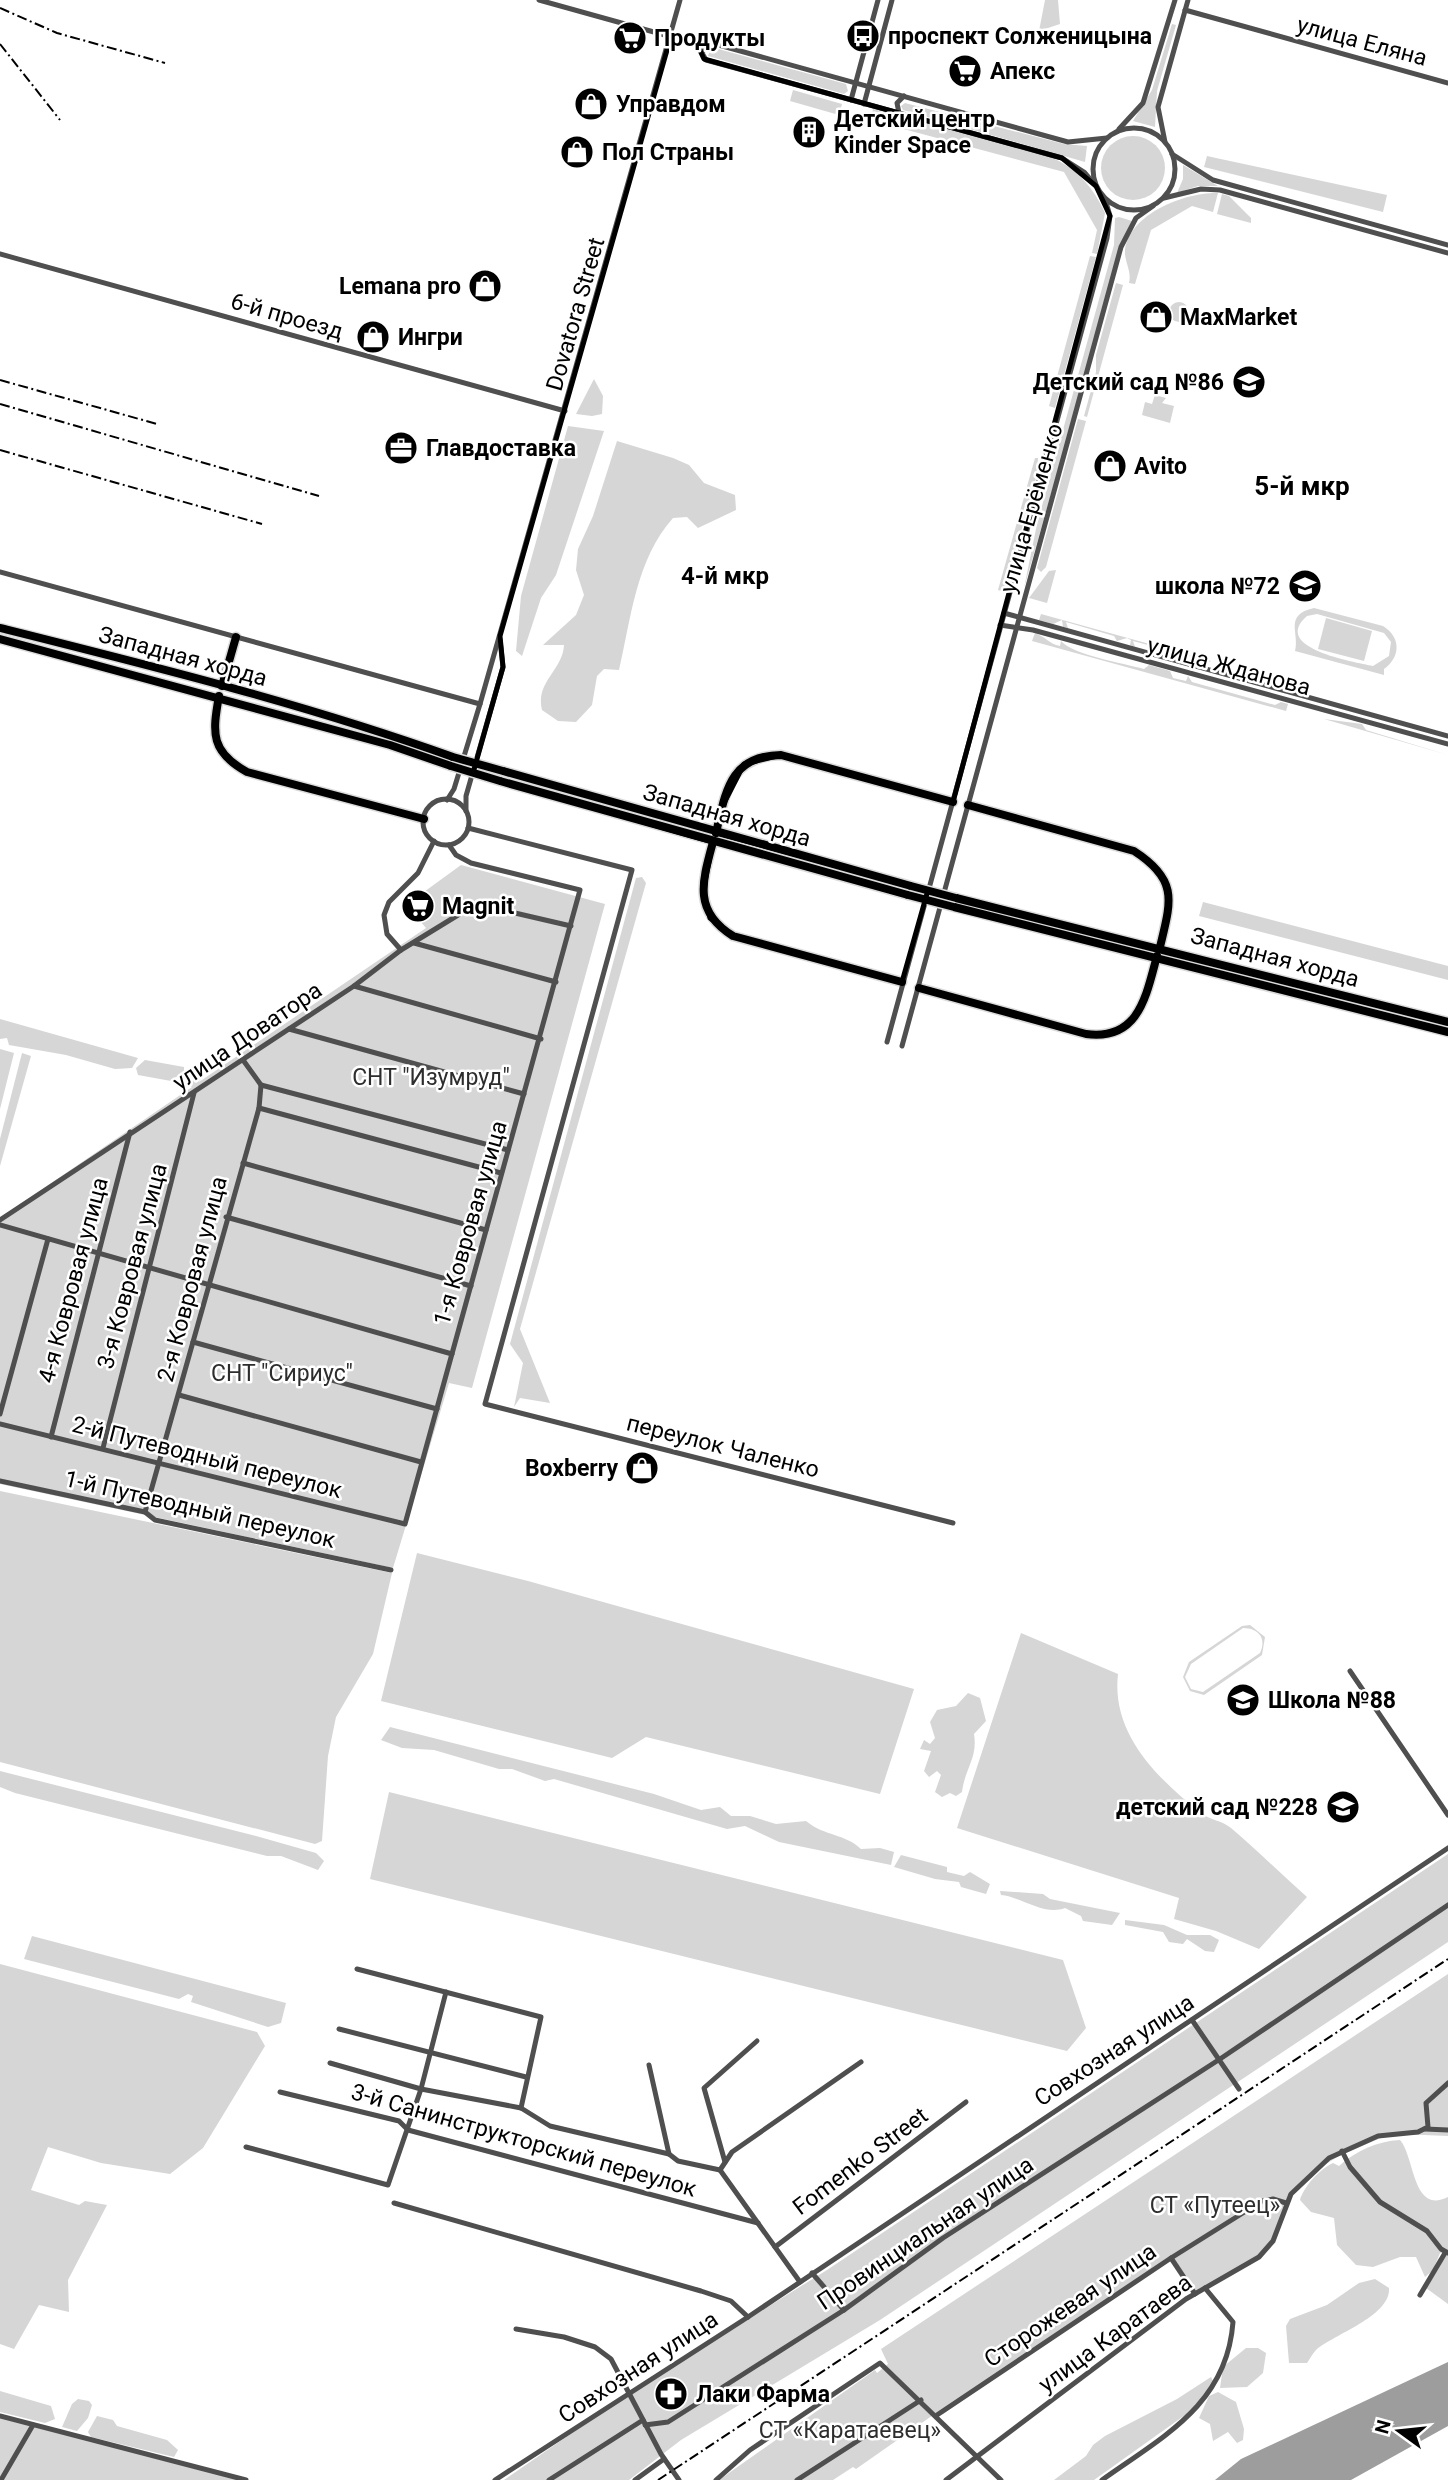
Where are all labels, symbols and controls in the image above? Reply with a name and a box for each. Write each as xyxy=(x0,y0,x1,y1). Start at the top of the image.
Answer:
street label: улица Еляна xyxy=(1294,11,1430,72)
bus stop icon: проспект Солженицына xyxy=(844,17,882,55)
supermarket icon: Продукты xyxy=(611,19,649,57)
place label: проспект Солженицына xyxy=(888,23,1152,50)
place label: Продукты xyxy=(654,25,765,52)
supermarket icon: Апекс xyxy=(946,52,984,90)
place label: Апекс xyxy=(990,58,1055,85)
shop icon: Управдом xyxy=(572,85,610,123)
place label: Управдом xyxy=(616,91,726,118)
place label: Детский центр Kinder Space xyxy=(834,106,995,159)
building icon: Детский центр Kinder Space xyxy=(790,113,828,151)
shop icon: Пол Страны xyxy=(558,133,596,171)
place label: Пол Страны xyxy=(602,139,734,166)
street label: Dovatora Street xyxy=(541,234,610,394)
shop icon: Lemana pro xyxy=(466,267,504,305)
place label: Lemana pro xyxy=(339,273,461,300)
street label: 6-й проезд xyxy=(228,288,346,345)
shop icon: MaxMarket xyxy=(1137,298,1175,336)
place label: MaxMarket xyxy=(1180,304,1297,331)
shop icon: Ингри xyxy=(354,318,392,356)
place label: Ингри xyxy=(398,324,463,351)
school or university icon: Детский сад №86 xyxy=(1230,363,1268,401)
place label: Детский сад №86 xyxy=(1033,369,1224,396)
street label: улица Ерёменко xyxy=(994,420,1069,596)
office icon: Главдоставка xyxy=(382,429,420,467)
place label: Главдоставка xyxy=(426,435,576,462)
shop icon: Avito xyxy=(1091,447,1129,485)
place label: Avito xyxy=(1134,453,1187,480)
district label: 5-й мкр xyxy=(1254,471,1350,501)
district label: 4-й мкр xyxy=(681,562,769,590)
school or university icon: школа №72 xyxy=(1286,567,1324,605)
place label: школа №72 xyxy=(1155,573,1280,600)
street label: Западная хорда xyxy=(96,621,270,692)
street label: улица Жданова xyxy=(1144,632,1314,701)
street label: Западная хорда xyxy=(640,779,814,852)
supermarket icon: Magnit xyxy=(399,887,437,925)
place label: Magnit xyxy=(442,893,515,920)
street label: Западная хорда xyxy=(1188,922,1362,993)
street label: улица Доватора xyxy=(168,977,327,1096)
park label: СНТ "Изумруд" xyxy=(352,1064,510,1091)
street label: 1-я Ковровая улица xyxy=(428,1118,513,1329)
street label: 3-я Ковровая улица xyxy=(92,1160,173,1372)
street label: 2-я Ковровая улица xyxy=(152,1173,233,1385)
street label: 4-я Ковровая улица xyxy=(33,1174,114,1386)
park label: СНТ "Сириус" xyxy=(211,1360,353,1387)
street label: переулок Чаленко xyxy=(624,1409,822,1484)
street label: 2-й Путеводный переулок xyxy=(69,1411,345,1504)
shop icon: Boxberry xyxy=(623,1449,661,1487)
place label: Boxberry xyxy=(525,1455,618,1482)
street label: 1-й Путеводный переулок xyxy=(62,1465,338,1554)
school or university icon: Школа №88 xyxy=(1224,1681,1262,1719)
place label: Школа №88 xyxy=(1268,1687,1396,1714)
school or university icon: детский сад №228 xyxy=(1324,1788,1362,1826)
place label: детский сад №228 xyxy=(1116,1794,1318,1821)
street label: Совхозная улица xyxy=(1030,1989,1199,2112)
street label: 3-й Санинструкторский переулок xyxy=(348,2078,700,2203)
street label: Fomenko Street xyxy=(788,2102,933,2221)
street label: Провинциальная улица xyxy=(812,2151,1038,2316)
park label: СТ «Путеец» xyxy=(1150,2192,1280,2219)
street label: Сторожевая улица xyxy=(979,2238,1161,2373)
street label: улица Каратаева xyxy=(1033,2269,1197,2398)
street label: Совхозная улица xyxy=(554,2306,723,2429)
pharmacy icon: Лаки Фарма xyxy=(652,2375,690,2413)
place label: Лаки Фарма xyxy=(696,2381,830,2408)
north arrow xyxy=(1364,2396,1434,2466)
park label: СТ «Каратаевец» xyxy=(759,2417,941,2444)
text: N xyxy=(1370,2417,1396,2436)

